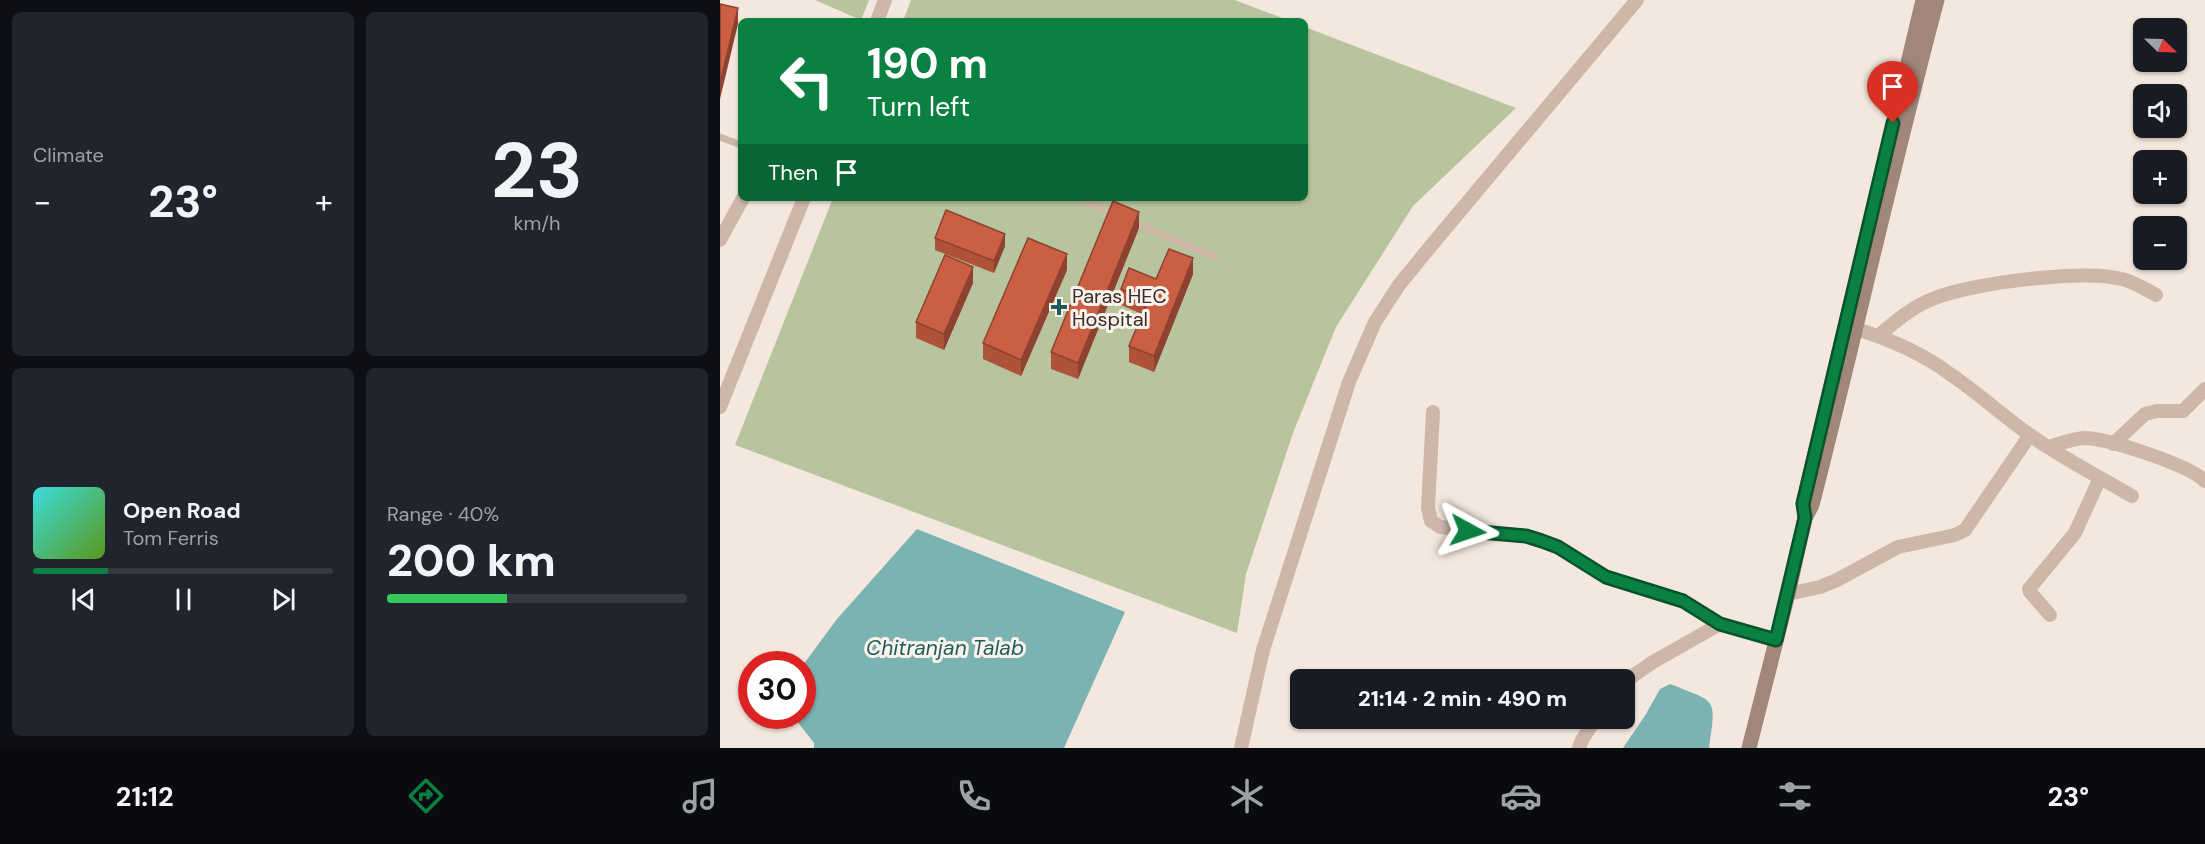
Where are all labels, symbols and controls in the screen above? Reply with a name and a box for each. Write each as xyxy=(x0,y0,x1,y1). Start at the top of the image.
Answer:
north arrow xyxy=(2133,18,2187,72)
map controls xyxy=(2133,18,2187,270)
text: 190 m xyxy=(867,36,988,91)
icon: left xyxy=(768,42,846,120)
pin xyxy=(1867,61,1918,123)
icon: arrive xyxy=(1876,70,1909,103)
button: sound xyxy=(2133,84,2187,138)
text: Turn left xyxy=(867,89,970,124)
text: 23 xyxy=(491,120,583,221)
text: Climate xyxy=(33,142,104,168)
button: + xyxy=(2133,150,2187,204)
icon: arrive xyxy=(830,156,863,189)
text: Then xyxy=(768,158,818,187)
text: 23° xyxy=(148,172,218,231)
text: − xyxy=(33,180,51,223)
text: + xyxy=(315,180,333,223)
text: km/h xyxy=(513,210,561,236)
button: − xyxy=(2133,216,2187,270)
place label: Paras HEC Hospital xyxy=(1072,283,1167,332)
marker: Paras HEC Hospital xyxy=(1050,298,1068,316)
text: Open Road xyxy=(123,496,241,525)
position arrow xyxy=(1436,499,1500,563)
text: Range · 40% xyxy=(387,501,499,527)
text: Tom Ferris xyxy=(123,525,219,551)
text: 200 km xyxy=(387,531,556,590)
icon: previous xyxy=(67,583,100,616)
icon: pause xyxy=(167,583,200,616)
icon: next xyxy=(267,583,300,616)
water label: Chitranjan Talab xyxy=(866,634,1024,662)
speed limit sign: 30 xyxy=(738,651,816,729)
text: 21:14 · 2 min · 490 m xyxy=(1358,684,1567,713)
icon: directions xyxy=(405,775,447,817)
icon: music xyxy=(679,775,721,817)
icon: phone xyxy=(953,775,995,817)
icon: climate xyxy=(1226,775,1268,817)
icon: car xyxy=(1500,775,1542,817)
icon: filters xyxy=(1774,775,1816,817)
text: 21:12 xyxy=(116,779,174,814)
text: 23° xyxy=(2047,779,2089,814)

